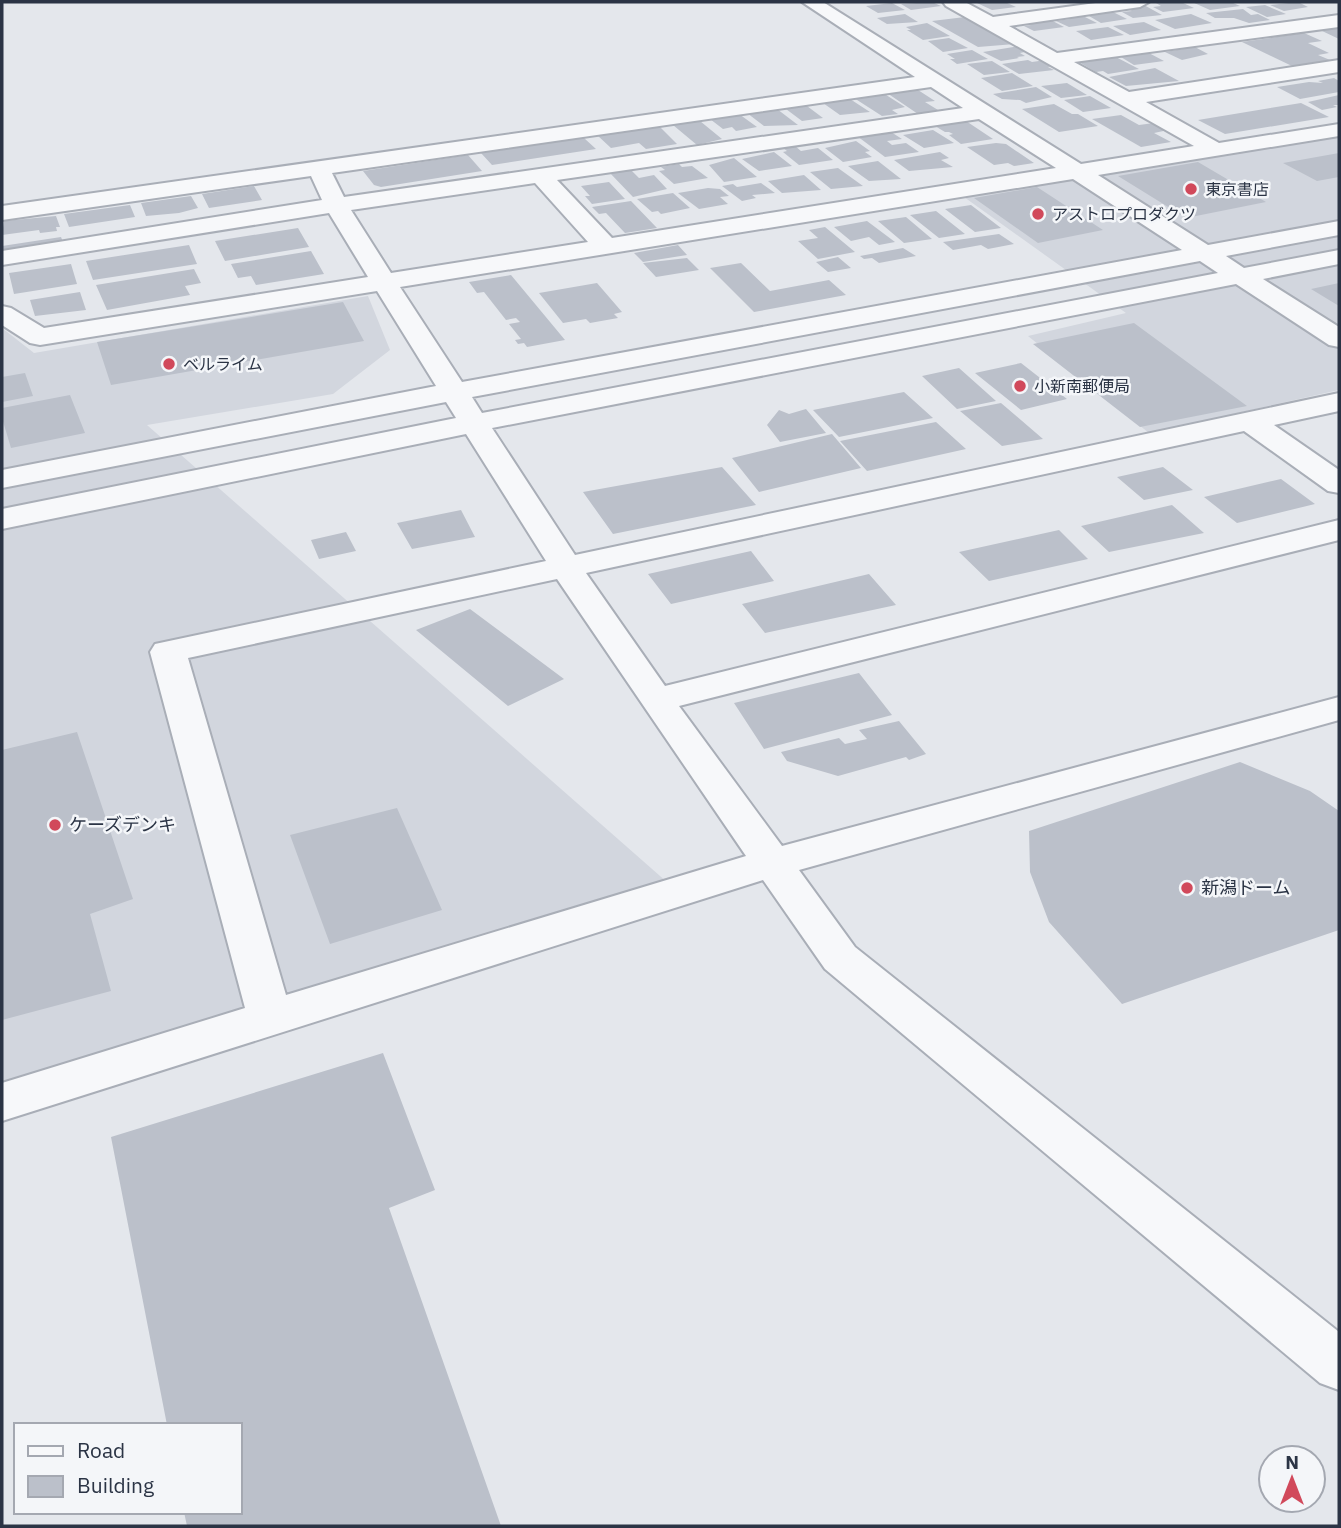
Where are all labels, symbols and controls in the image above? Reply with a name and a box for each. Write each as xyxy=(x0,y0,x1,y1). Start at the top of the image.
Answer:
place label: 東京書店 xyxy=(1205,179,1269,199)
marker: 東京書店 xyxy=(1183,181,1199,197)
place label: アストロプロダクツ xyxy=(1052,204,1196,224)
marker: アストロプロダクツ xyxy=(1030,206,1046,222)
place label: ベルライム xyxy=(183,354,263,374)
marker: ベルライム xyxy=(161,356,177,372)
place label: 小新南郵便局 xyxy=(1034,376,1130,396)
marker: 小新南郵便局 xyxy=(1012,378,1028,394)
place label: ケーズデンキ xyxy=(69,813,176,836)
marker: ケーズデンキ xyxy=(47,817,63,833)
place label: 新潟ドーム xyxy=(1201,876,1290,899)
marker: 新潟ドーム xyxy=(1179,880,1195,896)
legend xyxy=(14,1423,242,1514)
text: Road xyxy=(77,1436,125,1464)
north arrow xyxy=(1257,1444,1327,1514)
text: N xyxy=(1285,1450,1299,1474)
text: Building xyxy=(77,1471,154,1499)

